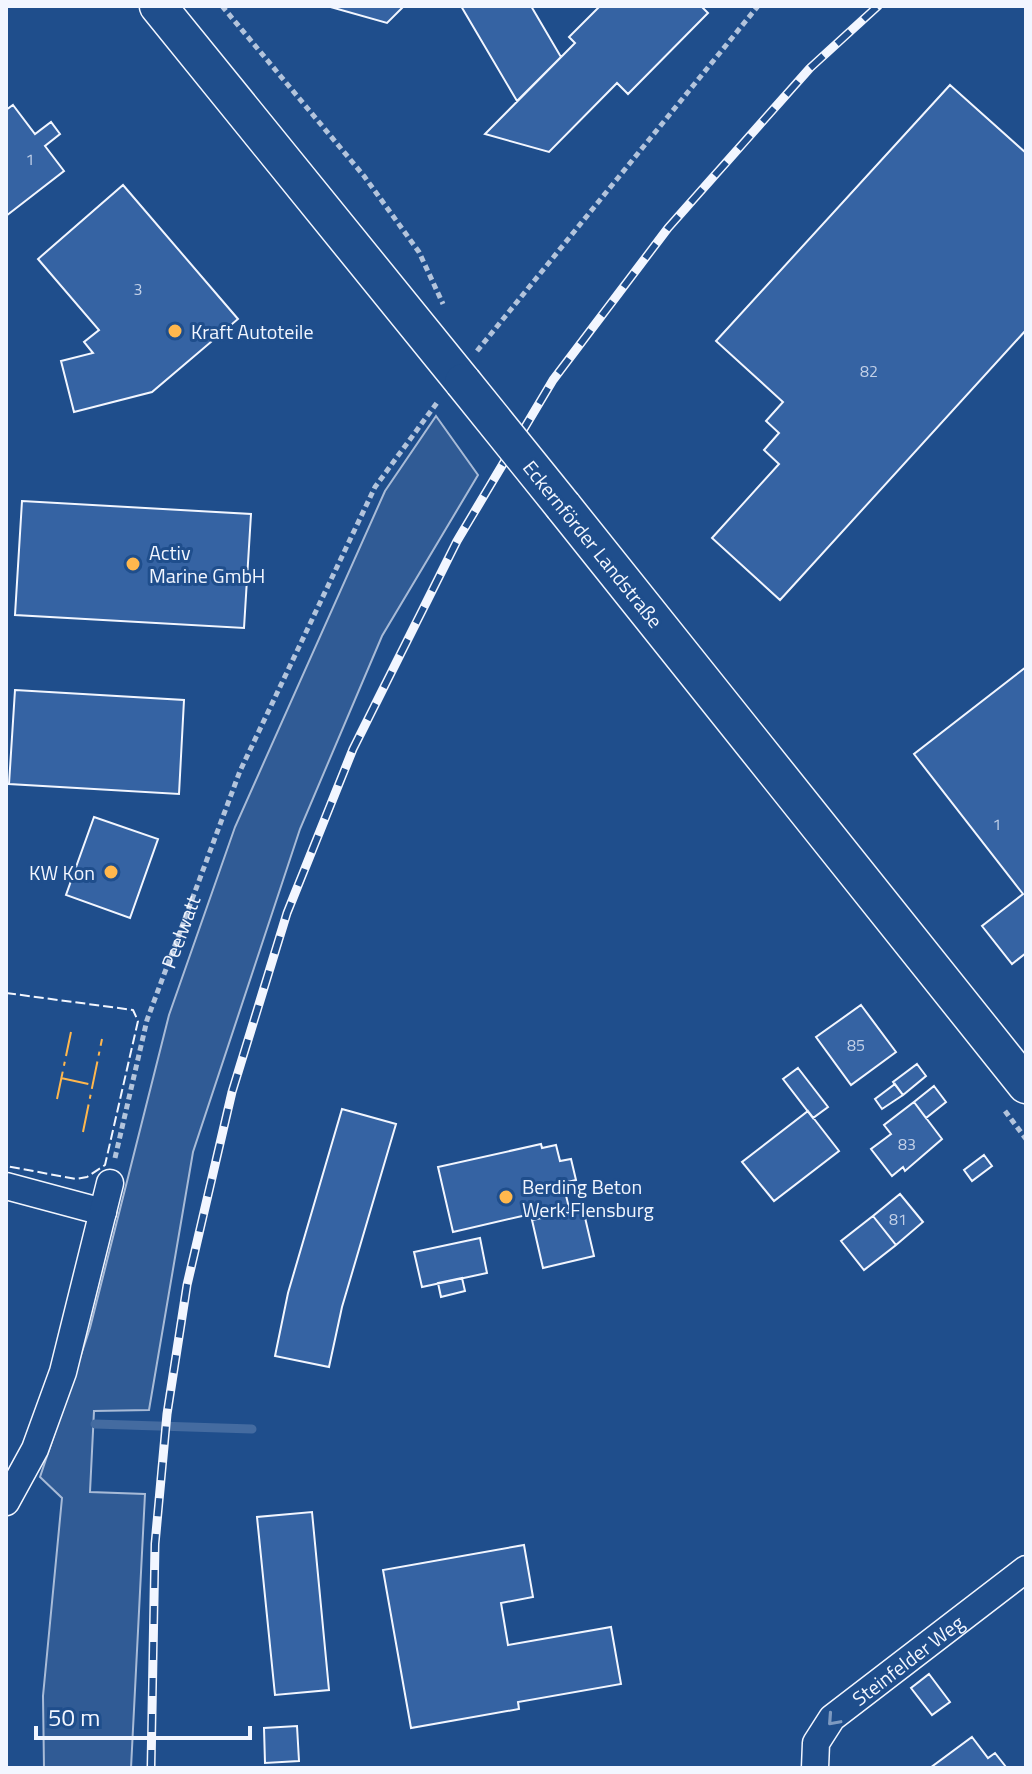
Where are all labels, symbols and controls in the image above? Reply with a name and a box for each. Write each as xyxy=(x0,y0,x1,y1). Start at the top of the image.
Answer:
house number: 1 xyxy=(26,147,34,171)
house number: 3 xyxy=(134,277,142,301)
place label: Kraft Autoteile xyxy=(191,316,314,347)
marker: Kraft Autoteile xyxy=(166,322,184,340)
house number: 82 xyxy=(860,359,878,383)
street label: Eckernförder Landstraße xyxy=(515,453,671,635)
place label: Activ Marine GmbH xyxy=(149,537,265,591)
marker: Activ Marine GmbH xyxy=(124,555,142,573)
house number: 1 xyxy=(993,812,1001,836)
place label: KW Kon xyxy=(29,857,95,888)
marker: KW Kon xyxy=(102,863,120,881)
street label: Peelwatt xyxy=(152,891,208,973)
house number: 85 xyxy=(847,1033,865,1057)
house number: 83 xyxy=(898,1132,916,1156)
place label: Berding Beton Werk Flensburg xyxy=(522,1171,654,1225)
marker: Berding Beton Werk Flensburg xyxy=(497,1188,515,1206)
house number: 81 xyxy=(889,1207,907,1231)
street label: Steinfelder Weg xyxy=(845,1607,970,1713)
scale bar xyxy=(36,1690,250,1740)
text: 50 m xyxy=(48,1699,100,1735)
one-way arrow xyxy=(828,1711,843,1726)

